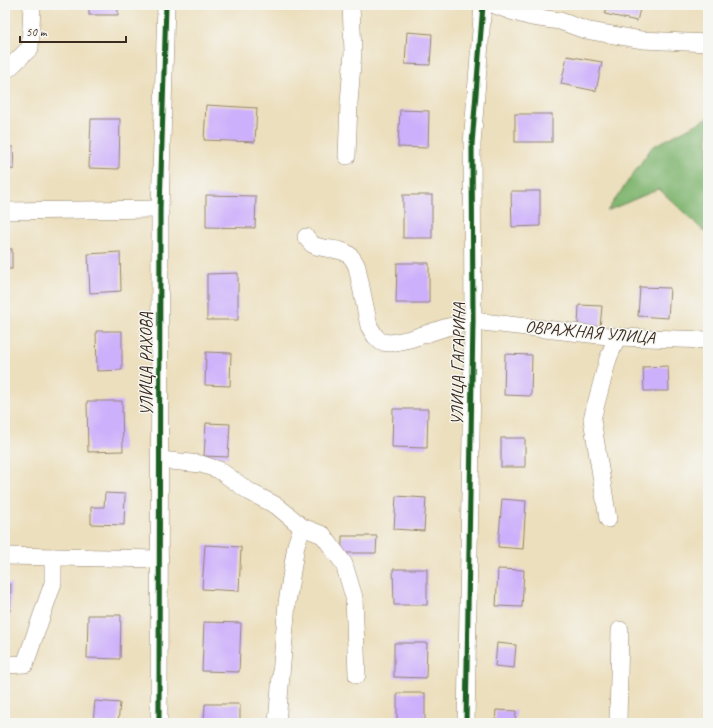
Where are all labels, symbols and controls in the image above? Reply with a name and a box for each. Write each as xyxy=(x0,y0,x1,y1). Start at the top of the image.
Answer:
scale bar xyxy=(20,18,126,44)
text: 50 m xyxy=(26,24,48,40)
street label: УЛИЦА ГАГАРИНА xyxy=(446,301,470,425)
street label: УЛИЦА РАХОВА xyxy=(136,312,157,416)
street label: ОВРАЖНАЯ УЛИЦА xyxy=(524,316,657,348)

